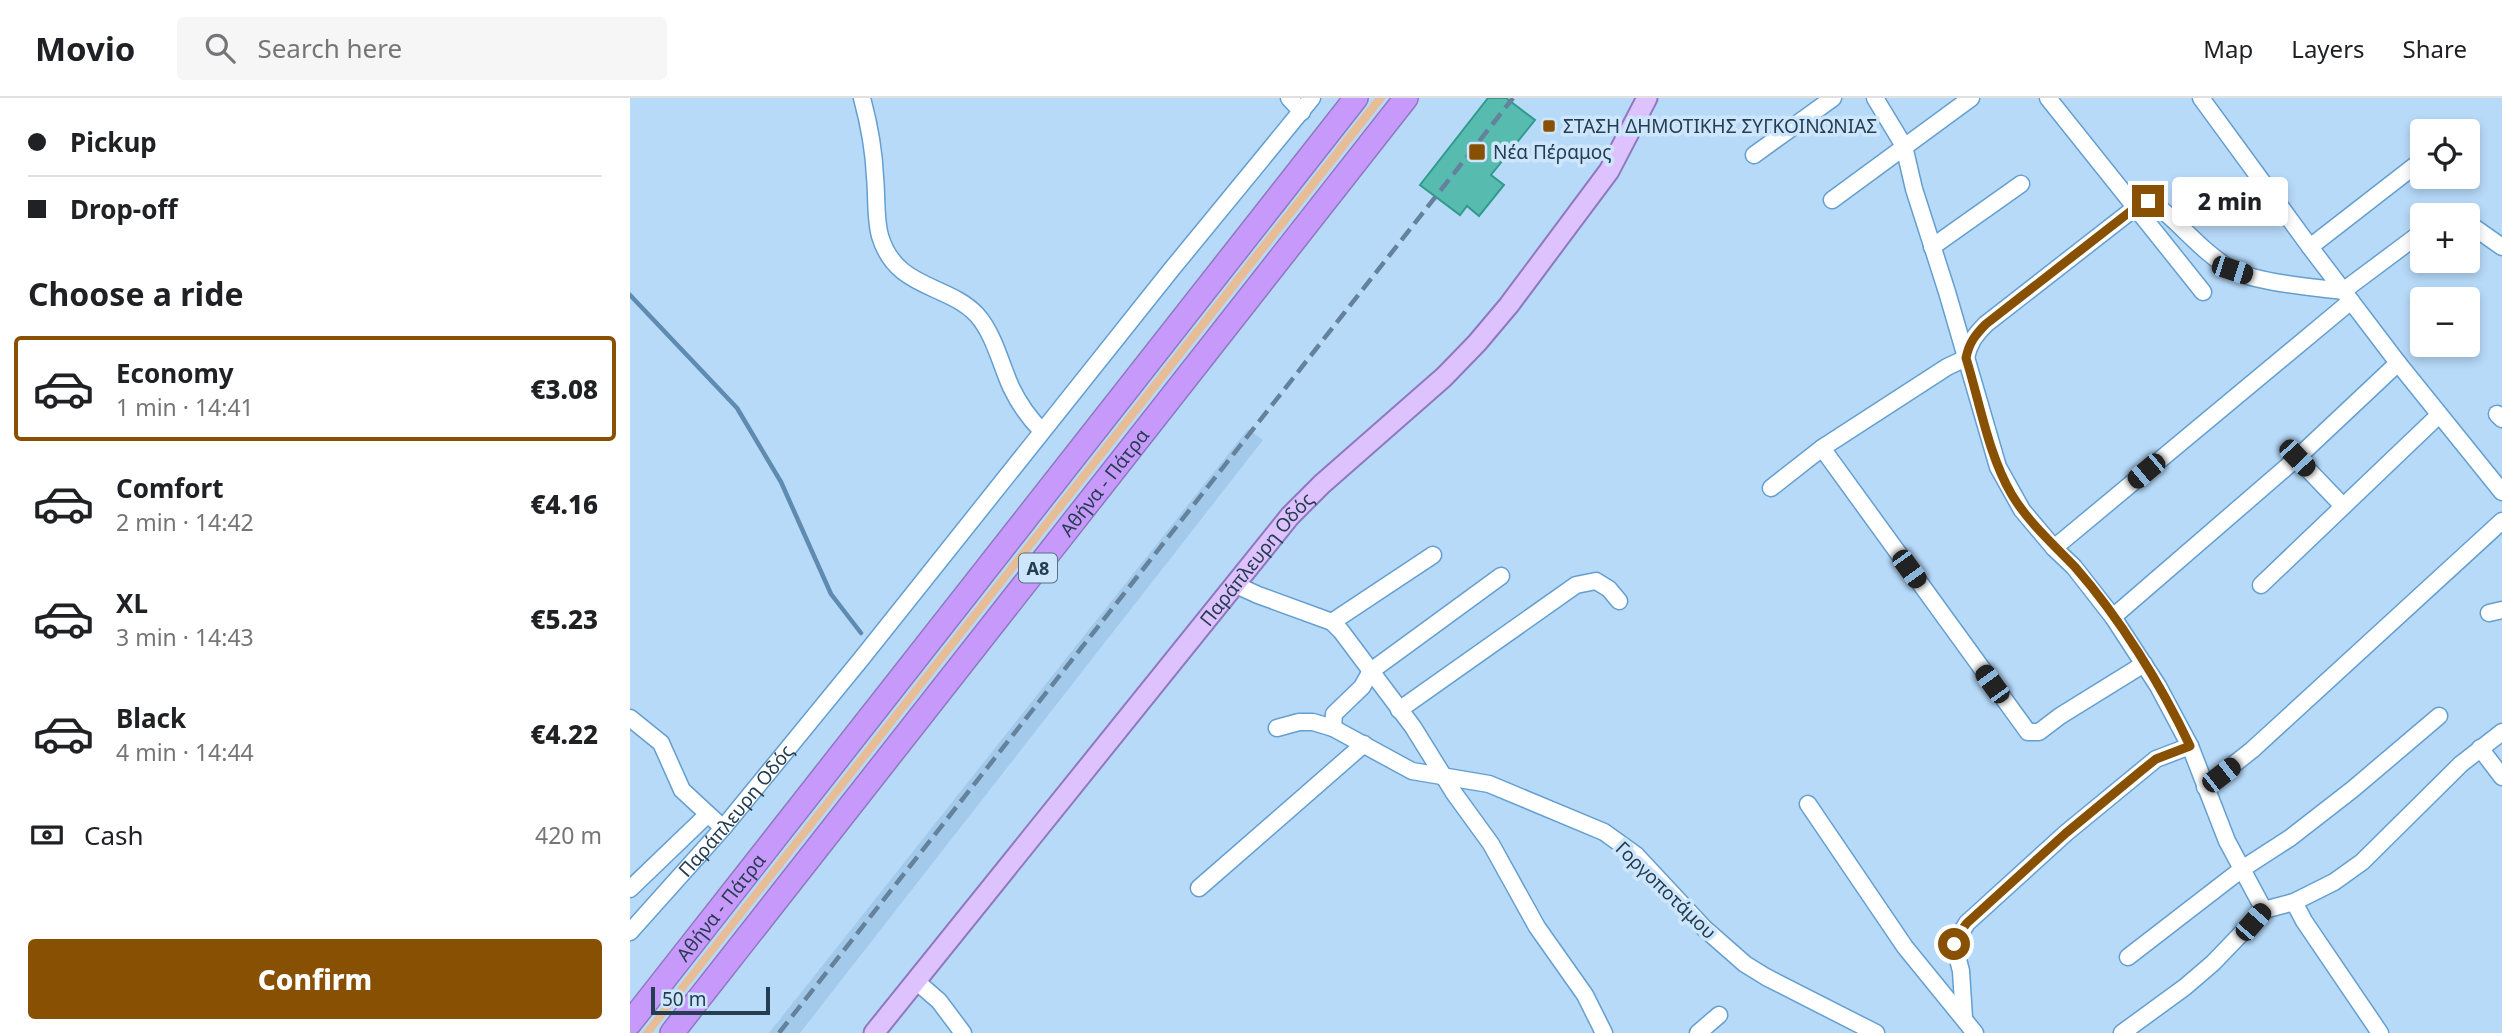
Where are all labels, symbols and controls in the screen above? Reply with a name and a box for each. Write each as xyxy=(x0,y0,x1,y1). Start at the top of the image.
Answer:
search box xyxy=(177,17,667,80)
text: Movio xyxy=(35,26,135,71)
icon: search xyxy=(201,29,239,67)
text: Search here xyxy=(257,30,402,66)
text: Map xyxy=(2203,32,2253,65)
text: Layers xyxy=(2291,32,2365,65)
text: Share xyxy=(2403,32,2467,65)
place label: ΣΤΑΣΗ ΔΗΜΟΤΙΚΗΣ ΣΥΓΚΟΙΝΩΝΙΑΣ xyxy=(1563,113,1877,139)
marker: ΣΤΑΣΗ ΔΗΜΟΤΙΚΗΣ ΣΥΓΚΟΙΝΩΝΙΑΣ xyxy=(1541,118,1557,134)
map controls xyxy=(2410,119,2480,357)
button: locate xyxy=(2410,119,2480,189)
text: Pickup xyxy=(70,124,157,160)
place label: Νέα Πέραμος xyxy=(1493,139,1611,165)
marker: Νέα Πέραμος xyxy=(1467,142,1487,162)
callout: 2 min xyxy=(2172,176,2288,226)
route end xyxy=(2132,185,2164,217)
text: 2 min xyxy=(2198,185,2262,217)
text: Drop-off xyxy=(70,191,177,227)
button: + xyxy=(2410,203,2480,273)
car xyxy=(2209,254,2256,286)
text: Choose a ride xyxy=(28,272,244,315)
button: − xyxy=(2410,287,2480,357)
text: Economy xyxy=(116,355,234,391)
icon: car xyxy=(32,357,95,420)
text: €3.08 xyxy=(530,371,598,407)
text: 1 min · 14:41 xyxy=(116,391,254,423)
street label: Αθήνα - Πάτρα xyxy=(1054,423,1155,542)
car xyxy=(2275,435,2320,481)
car xyxy=(2124,449,2169,493)
text: Comfort xyxy=(116,470,224,506)
icon: car xyxy=(32,472,95,535)
text: €4.16 xyxy=(530,486,598,522)
street label: Παράπλευρη Οδός xyxy=(1194,487,1319,631)
text: 2 min · 14:42 xyxy=(116,506,254,538)
car xyxy=(1889,546,1930,592)
road number: Α8 xyxy=(1019,554,1057,582)
text: XL xyxy=(116,585,148,621)
icon: car xyxy=(32,587,95,650)
text: €5.23 xyxy=(530,601,598,637)
text: 3 min · 14:43 xyxy=(116,621,254,653)
car xyxy=(1972,661,2013,707)
text: Black xyxy=(116,700,186,736)
icon: car xyxy=(32,702,95,765)
text: €4.22 xyxy=(530,716,598,752)
text: 4 min · 14:44 xyxy=(116,736,254,768)
street label: Παράπλευρη Οδός xyxy=(672,739,799,883)
car xyxy=(2198,754,2245,796)
icon: cash xyxy=(28,816,66,854)
text: Cash xyxy=(84,817,144,853)
text: 420 m xyxy=(535,819,602,851)
street label: Γοργοποτάμου xyxy=(1610,835,1722,945)
street label: Αθήνα - Πάτρα xyxy=(670,848,771,967)
car xyxy=(2232,899,2275,945)
route start xyxy=(1938,928,1970,960)
button: Confirm xyxy=(28,939,602,1019)
scale bar xyxy=(651,984,770,1016)
text: 50 m xyxy=(662,986,706,1012)

